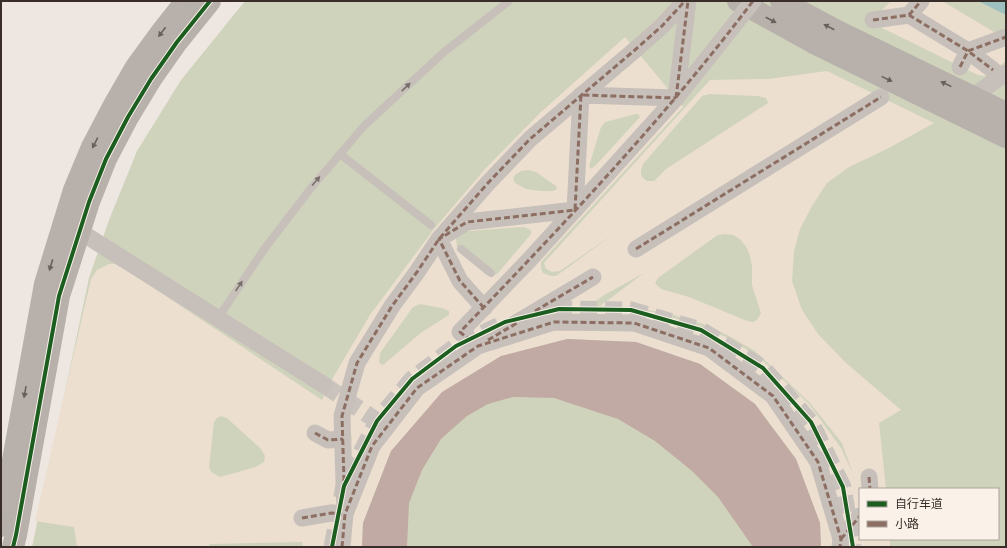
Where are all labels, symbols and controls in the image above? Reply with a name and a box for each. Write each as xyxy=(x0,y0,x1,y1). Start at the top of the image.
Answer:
one-way arrow xyxy=(766,17,777,24)
one-way arrow xyxy=(823,23,835,30)
one-way arrow xyxy=(158,26,166,37)
one-way arrow xyxy=(882,76,893,82)
one-way arrow xyxy=(940,81,951,87)
one-way arrow xyxy=(401,83,411,92)
one-way arrow xyxy=(92,137,98,148)
one-way arrow xyxy=(312,176,321,187)
one-way arrow xyxy=(47,259,53,271)
one-way arrow xyxy=(235,281,243,291)
one-way arrow xyxy=(22,386,28,398)
legend xyxy=(859,488,999,540)
text: 自行车道 xyxy=(895,496,943,511)
text: 小路 xyxy=(895,516,919,531)

